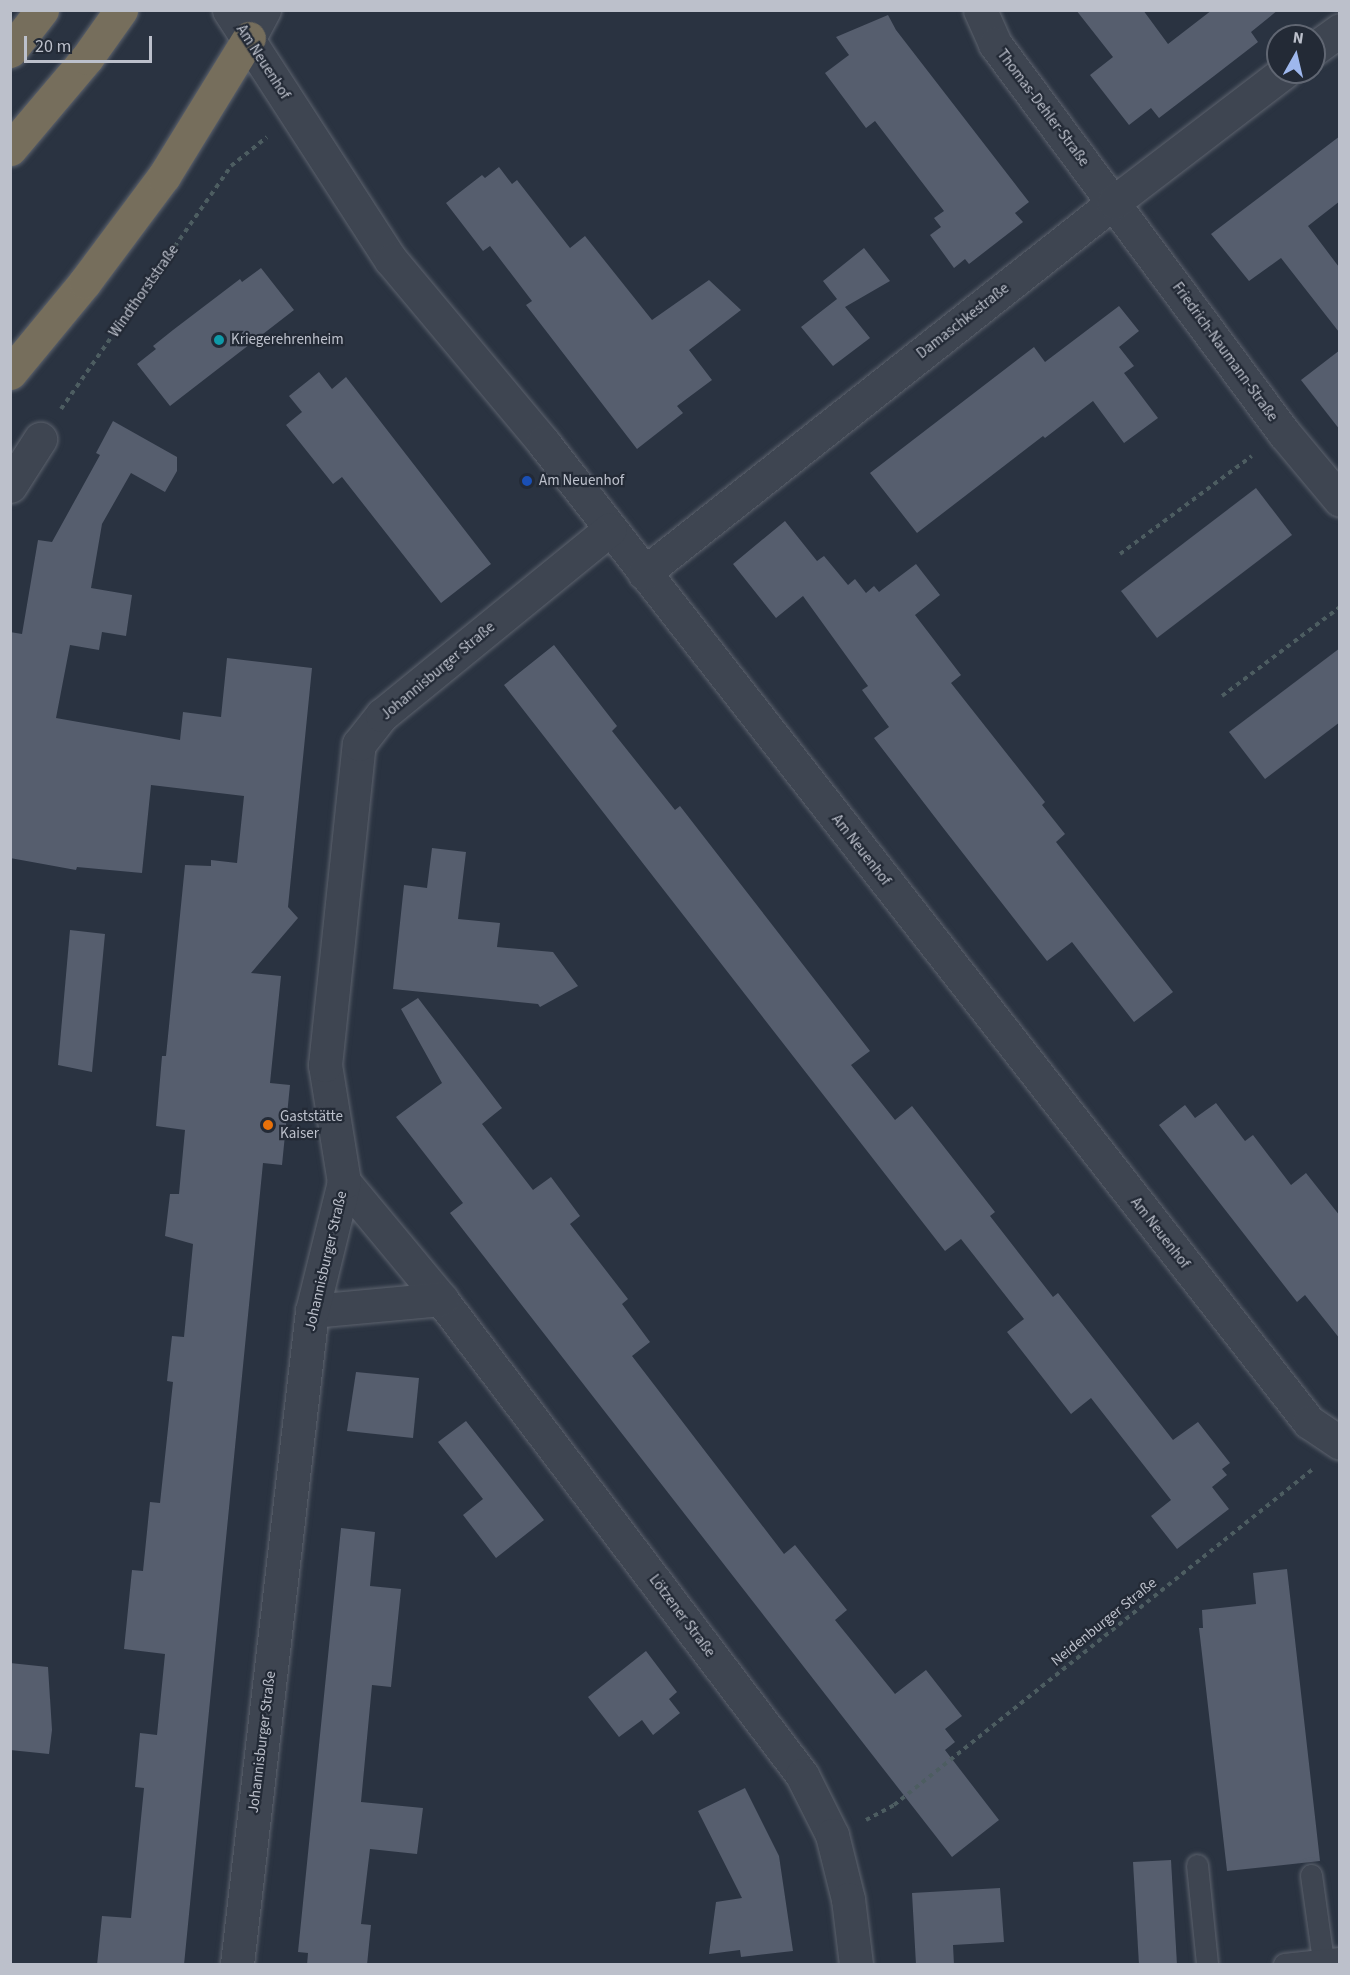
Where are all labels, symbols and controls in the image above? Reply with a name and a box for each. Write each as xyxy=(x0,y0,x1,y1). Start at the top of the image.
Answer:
street label: Am Neuenhof xyxy=(232,21,294,103)
scale bar xyxy=(27,24,154,62)
north arrow xyxy=(1266,24,1326,84)
text: N xyxy=(1291,27,1305,50)
text: 20 m xyxy=(35,34,71,59)
street label: Thomas-Dehler-Straße xyxy=(993,46,1093,170)
street label: Windthorststraße xyxy=(105,241,183,341)
street label: Damaschkestraße xyxy=(913,279,1013,363)
street label: Friedrich-Naumann-Straße xyxy=(1168,279,1282,425)
place label: Kriegerehrenheim xyxy=(231,331,344,349)
marker: Kriegerehrenheim xyxy=(212,333,226,347)
place label: Am Neuenhof xyxy=(539,472,624,490)
marker: Am Neuenhof xyxy=(520,474,534,488)
street label: Johannisburger Straße xyxy=(377,618,499,724)
street label: Am Neuenhof xyxy=(828,811,894,889)
place label: Gaststätte Kaiser xyxy=(280,1107,343,1142)
marker: Gaststätte Kaiser xyxy=(261,1118,275,1132)
street label: Johannisburger Straße xyxy=(301,1189,351,1333)
street label: Am Neuenhof xyxy=(1127,1194,1193,1272)
street label: Lötzener Straße xyxy=(645,1571,719,1661)
street label: Neidenburger Straße xyxy=(1048,1574,1160,1670)
street label: Johannisburger Straße xyxy=(244,1670,280,1814)

